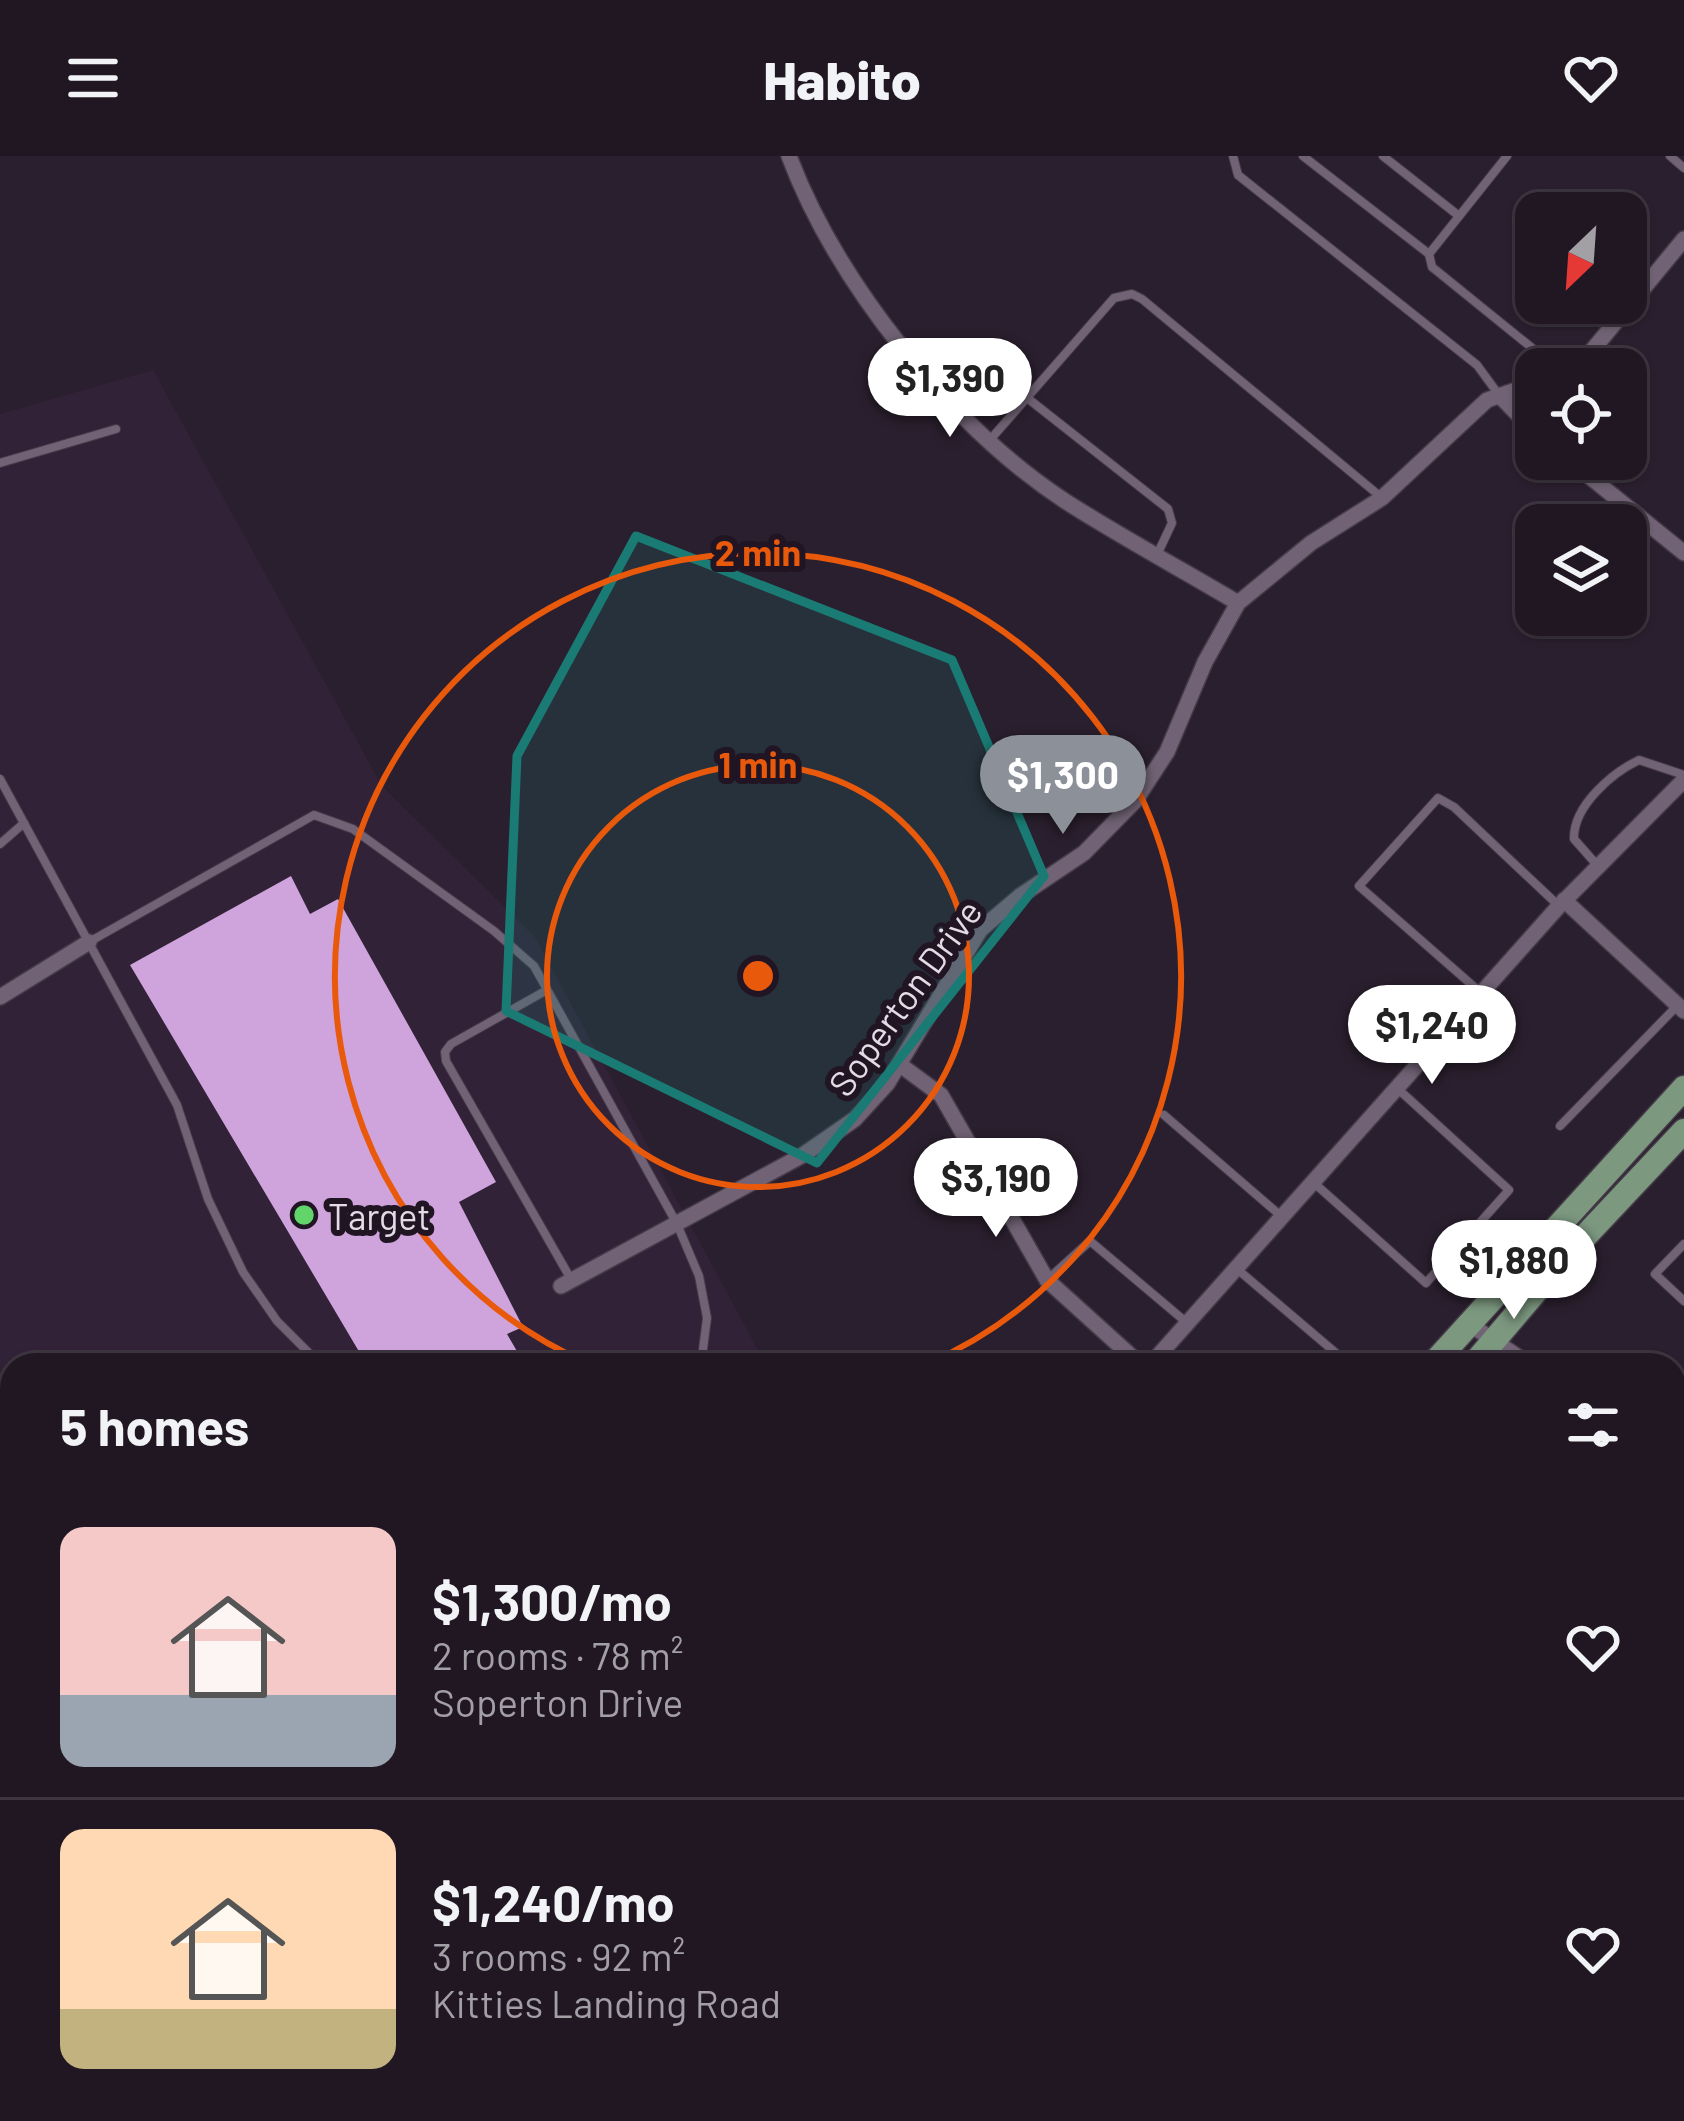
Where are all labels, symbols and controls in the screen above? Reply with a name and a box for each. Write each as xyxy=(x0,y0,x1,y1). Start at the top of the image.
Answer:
icon: menu xyxy=(60,45,126,111)
icon: heart xyxy=(1558,45,1624,111)
text: Habito xyxy=(763,46,921,111)
north arrow xyxy=(1515,192,1647,324)
map controls xyxy=(1515,192,1647,636)
pin: $1,390 xyxy=(852,338,1048,440)
button: locate xyxy=(1515,348,1647,480)
text: $1,390 xyxy=(895,353,1005,400)
button: layers xyxy=(1515,504,1647,636)
text: 2 min xyxy=(715,530,801,573)
pin: $1,300 xyxy=(965,735,1161,837)
text: 1 min xyxy=(719,742,797,785)
text: $1,300 xyxy=(1007,750,1119,797)
street label: Soperton Drive xyxy=(818,890,990,1104)
centre of rings xyxy=(737,955,779,997)
pin: $1,240 xyxy=(1334,985,1530,1087)
text: $1,240 xyxy=(1375,1000,1489,1047)
pin: $3,190 xyxy=(898,1138,1094,1240)
text: $3,190 xyxy=(941,1153,1051,1200)
place label: Target xyxy=(328,1194,430,1237)
marker: Target xyxy=(291,1202,317,1228)
pin: $1,880 xyxy=(1416,1220,1612,1322)
text: $1,880 xyxy=(1459,1235,1569,1282)
icon: filters xyxy=(1560,1392,1626,1458)
text: 5 homes xyxy=(60,1395,249,1456)
text: $1,300/mo xyxy=(432,1570,672,1631)
icon: home xyxy=(156,1575,300,1719)
icon: heart xyxy=(1560,1614,1626,1680)
text: 2 rooms · 78 m² xyxy=(432,1631,684,1678)
text: Soperton Drive xyxy=(432,1678,683,1725)
text: $1,240/mo xyxy=(432,1871,675,1932)
icon: home xyxy=(156,1877,300,2021)
icon: heart xyxy=(1560,1916,1626,1982)
text: 3 rooms · 92 m² xyxy=(432,1932,685,1979)
text: Kitties Landing Road xyxy=(432,1979,781,2026)

